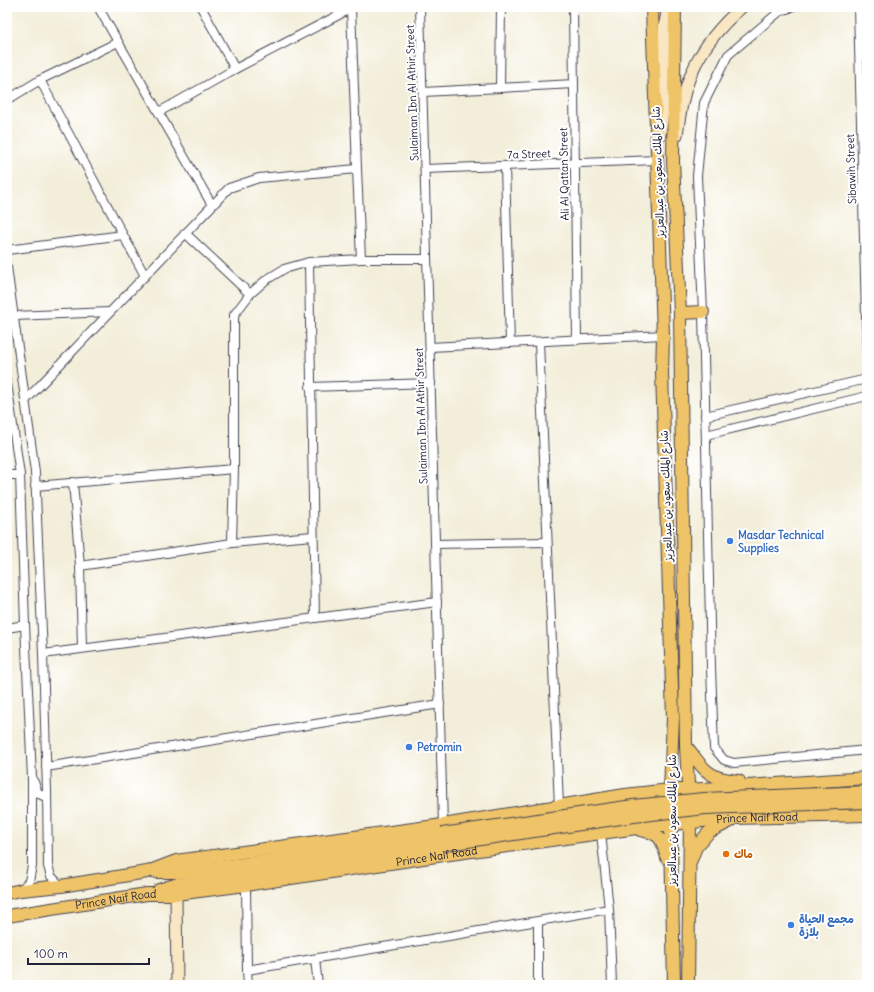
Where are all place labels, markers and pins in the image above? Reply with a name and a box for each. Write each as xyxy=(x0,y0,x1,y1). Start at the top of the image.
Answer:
place label: Masdar Technical Supplies xyxy=(738,528,824,556)
marker: Masdar Technical Supplies xyxy=(725,536,735,546)
place label: Petromin xyxy=(417,740,463,754)
marker: Petromin xyxy=(404,742,414,752)
place label: ماك xyxy=(734,847,753,861)
marker: ماك xyxy=(721,849,731,859)
place label: مجمع الحياة بلازة xyxy=(799,912,854,939)
marker: مجمع الحياة بلازة xyxy=(786,920,796,930)

